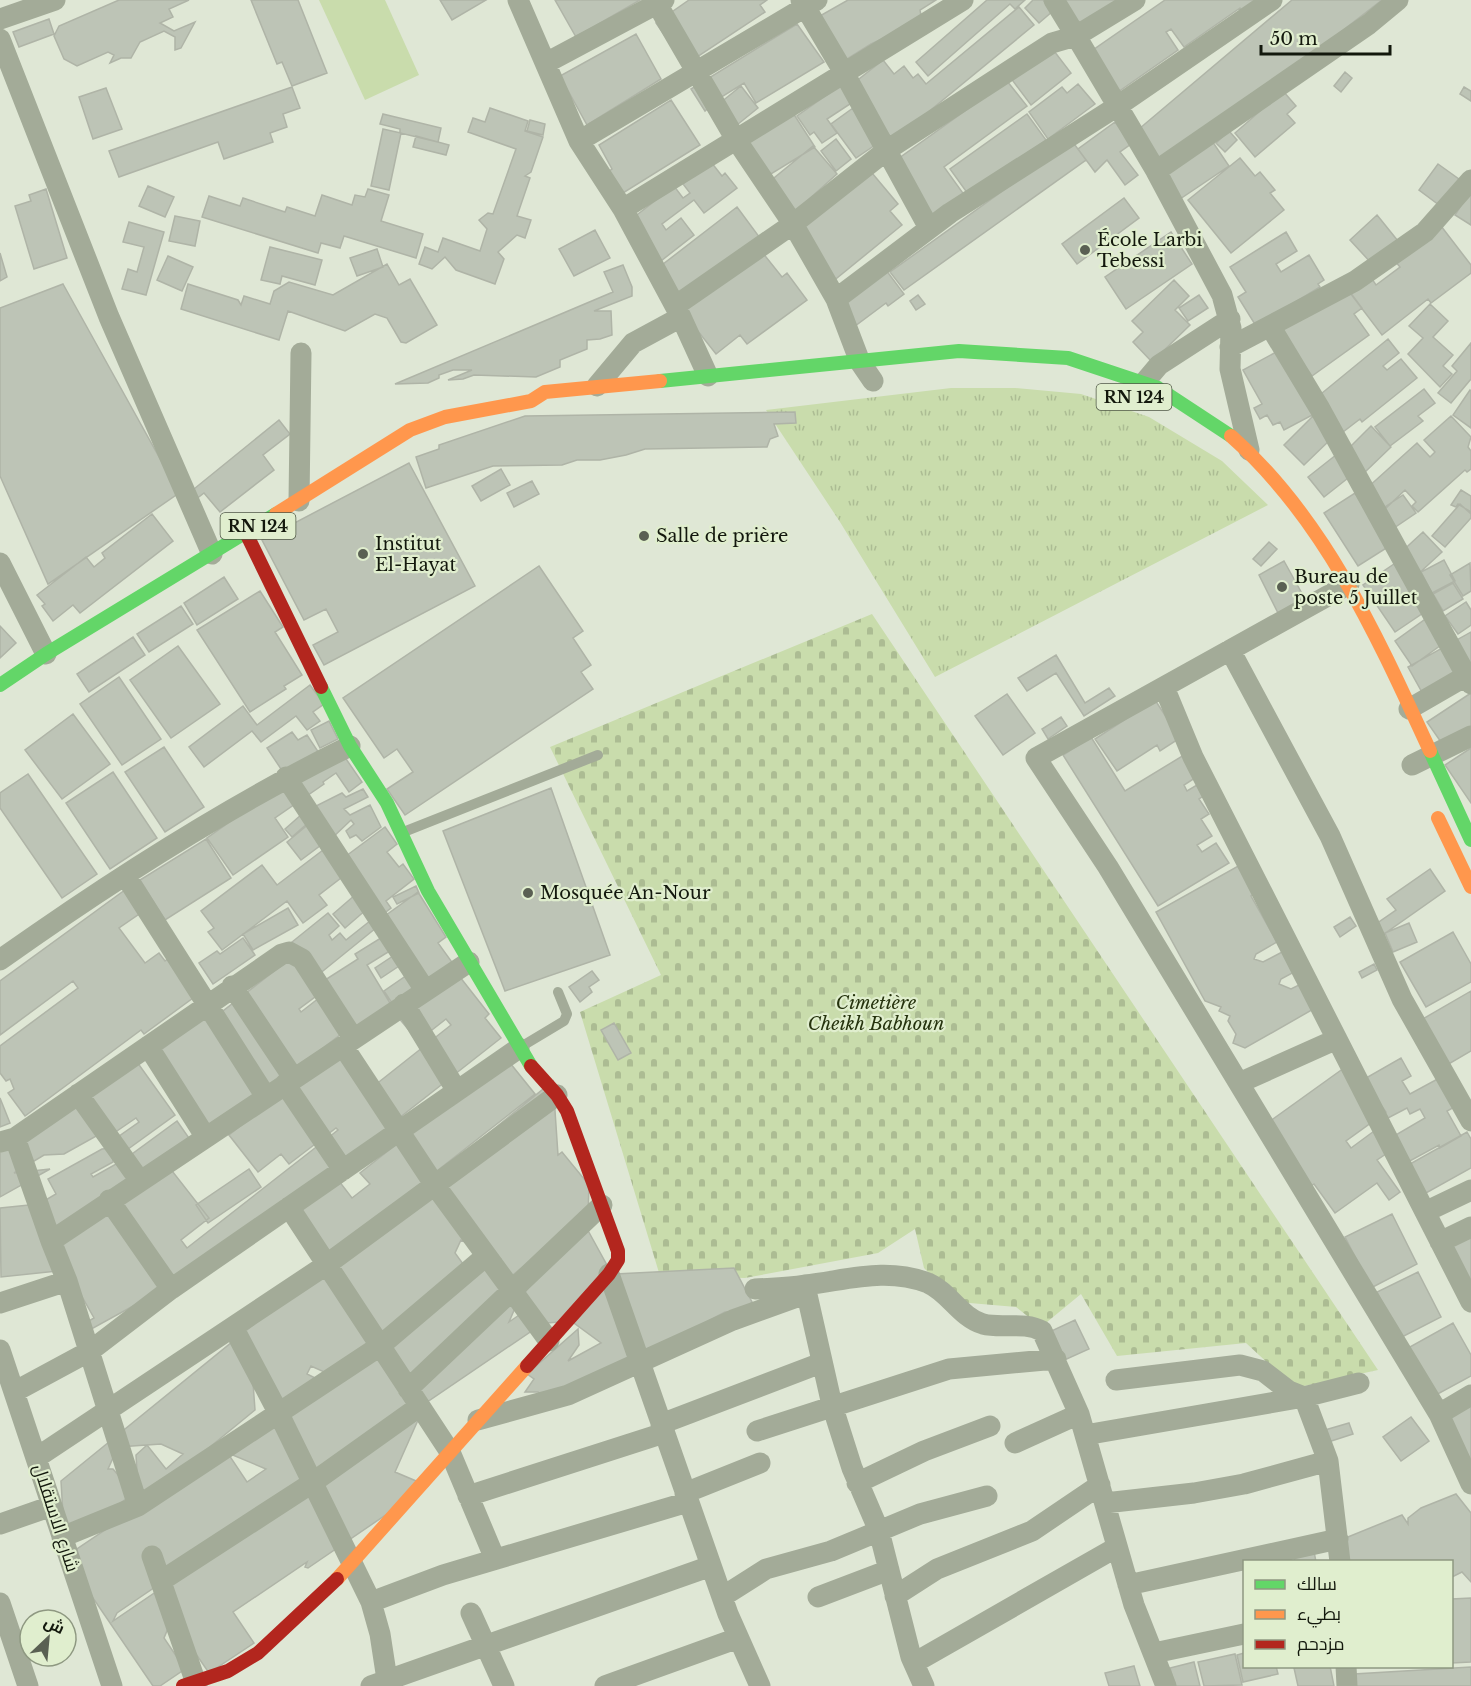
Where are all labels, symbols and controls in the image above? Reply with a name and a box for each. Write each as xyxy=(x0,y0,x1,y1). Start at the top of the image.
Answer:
scale bar xyxy=(1261,18,1390,56)
text: 50 m xyxy=(1270,28,1318,50)
place label: École Larbi Tebessi xyxy=(1097,228,1202,272)
marker: École Larbi Tebessi xyxy=(1078,243,1092,257)
road number: RN 124 xyxy=(1096,384,1172,410)
road number: RN 124 xyxy=(220,513,296,539)
place label: Salle de prière xyxy=(656,525,788,547)
marker: Salle de prière xyxy=(637,529,651,543)
place label: Institut El-Hayat xyxy=(375,533,457,576)
marker: Institut El-Hayat xyxy=(356,547,370,561)
place label: Bureau de poste 5 Juillet xyxy=(1294,566,1418,609)
marker: Bureau de poste 5 Juillet xyxy=(1275,580,1289,594)
place label: Mosquée An-Nour xyxy=(540,882,711,904)
marker: Mosquée An-Nour xyxy=(521,886,535,900)
park label: Cimetière Cheikh Babhoun xyxy=(808,992,944,1035)
street label: شارع الاستقلال xyxy=(27,1461,84,1575)
legend xyxy=(1243,1560,1453,1668)
text: سالك xyxy=(1297,1573,1337,1595)
text: بطيء xyxy=(1297,1603,1341,1628)
north arrow xyxy=(18,1608,78,1668)
text: ش xyxy=(41,1611,68,1638)
text: مزدحم xyxy=(1297,1633,1345,1656)

